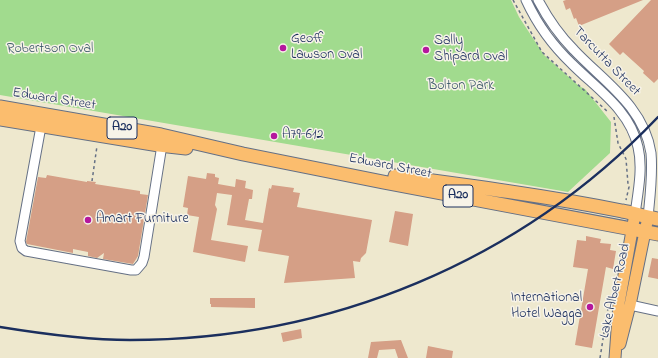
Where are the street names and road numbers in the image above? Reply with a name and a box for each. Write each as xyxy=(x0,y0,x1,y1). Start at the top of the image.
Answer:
street label: Tarcutta Street xyxy=(569,24,643,100)
street label: Edward Street xyxy=(11,85,97,115)
road number: A20 xyxy=(107,117,137,139)
street label: Edward Street xyxy=(347,151,433,183)
road number: A20 xyxy=(443,185,473,207)
street label: Lake Albert Road xyxy=(597,242,635,340)

